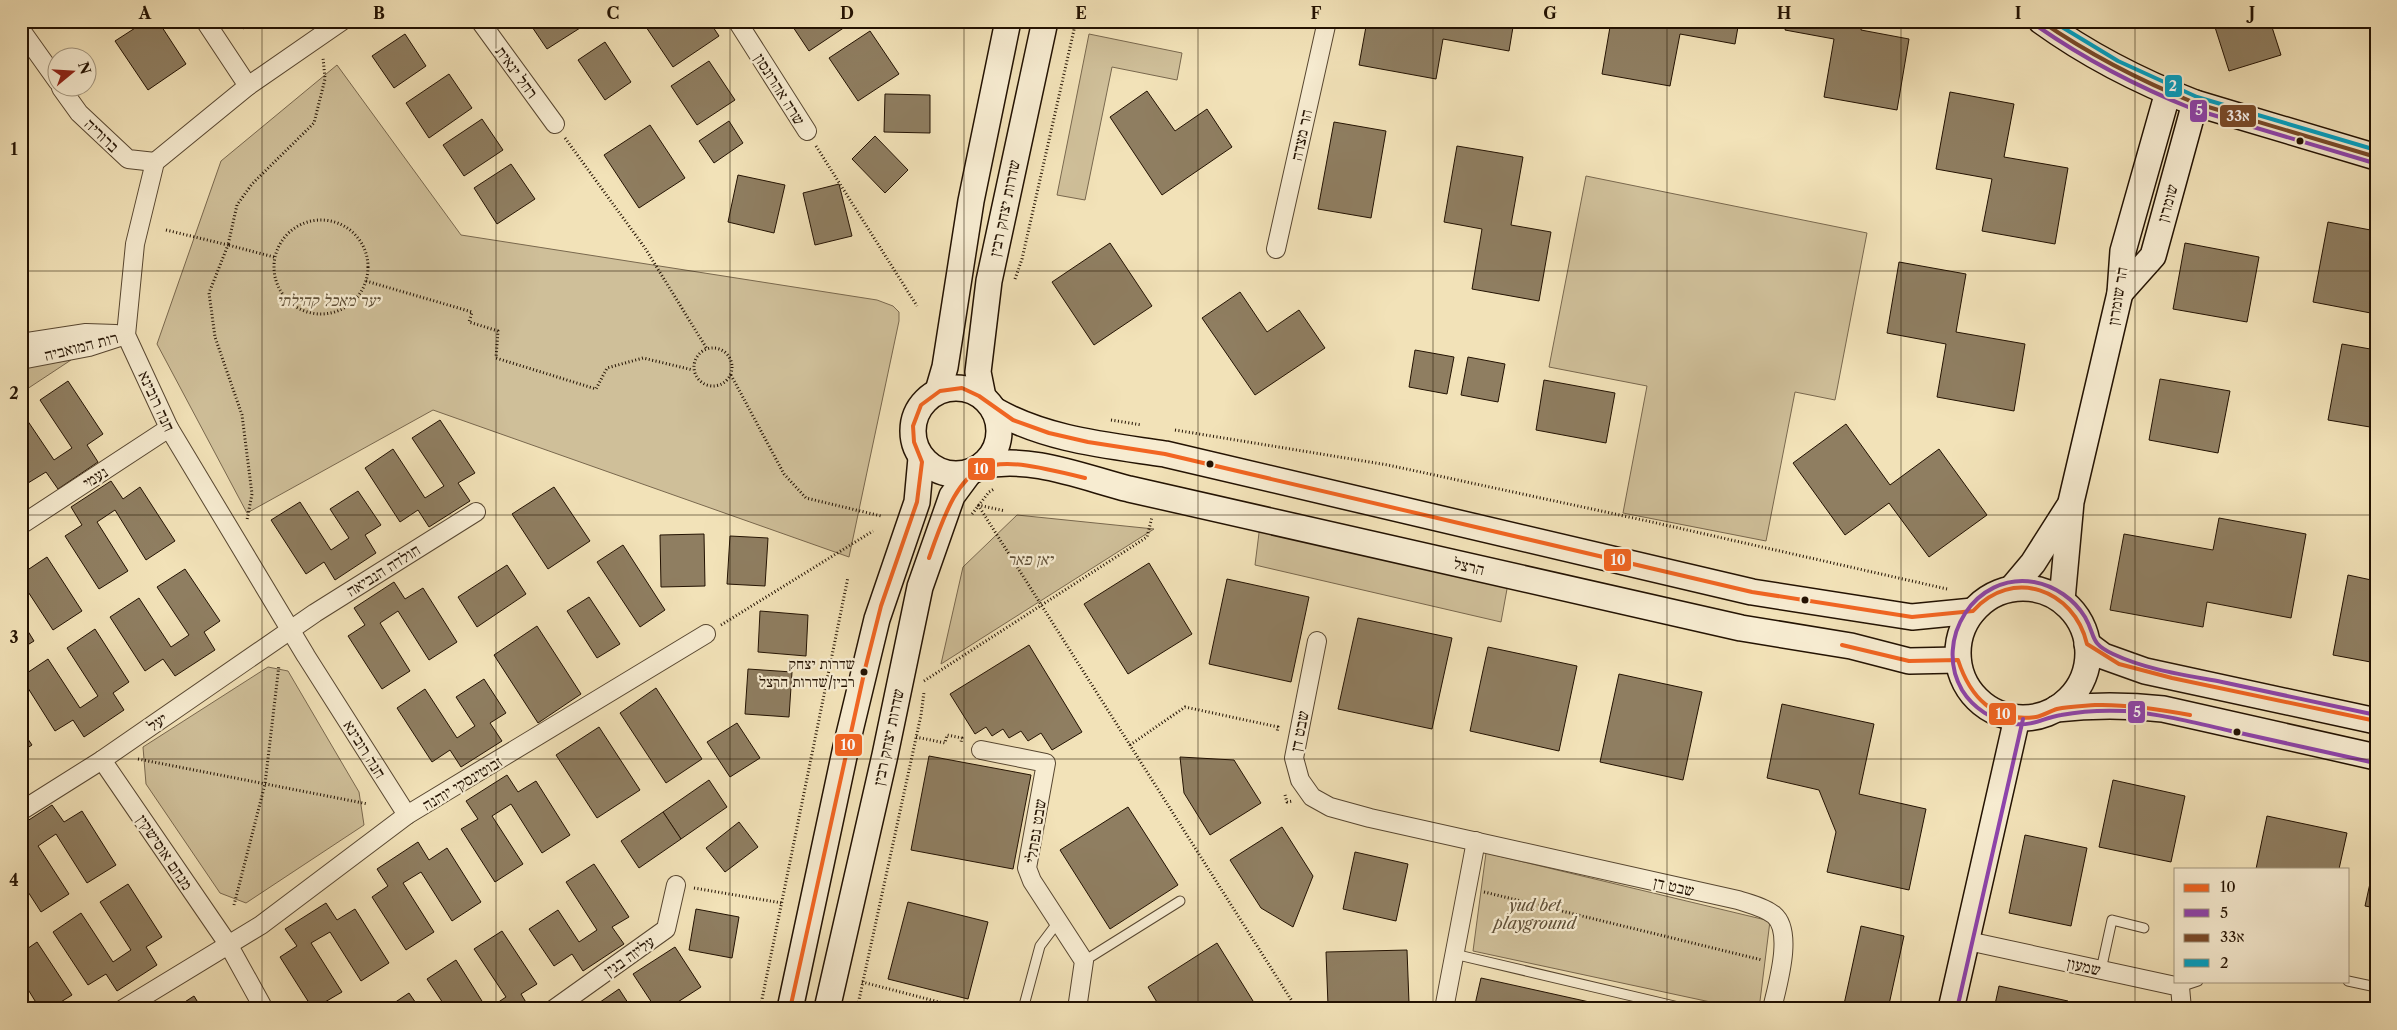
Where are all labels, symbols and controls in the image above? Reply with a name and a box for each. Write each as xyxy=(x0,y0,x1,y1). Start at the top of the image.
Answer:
text: A xyxy=(138,3,152,23)
text: B xyxy=(373,3,385,23)
text: C xyxy=(607,3,619,23)
text: D xyxy=(840,3,854,23)
text: E xyxy=(1075,3,1087,23)
text: F xyxy=(1311,3,1322,23)
text: G xyxy=(1543,3,1557,23)
text: H xyxy=(1777,3,1791,23)
text: I xyxy=(2015,3,2022,23)
text: J xyxy=(2246,3,2255,23)
street label: רחל ינאית xyxy=(491,42,543,102)
north arrow xyxy=(48,48,98,98)
street label: שרה אהרונסון xyxy=(750,50,810,129)
text: N xyxy=(74,59,95,77)
line badge: 2 xyxy=(2164,74,2183,98)
text: 2 xyxy=(2169,77,2177,95)
line badge: 5 xyxy=(2189,99,2208,123)
text: 5 xyxy=(2195,101,2203,119)
line badge: 33א xyxy=(2219,104,2257,128)
street label: הר מצדה xyxy=(1286,107,1316,163)
text: 33א xyxy=(2226,107,2250,125)
street label: ברוריה xyxy=(81,114,124,156)
unlabelled marker xyxy=(2295,136,2305,146)
text: 1 xyxy=(10,139,18,159)
street label: שדרות יצחק רבין xyxy=(984,158,1024,258)
street label: שומרון xyxy=(2152,182,2182,224)
street label: הר שומרון xyxy=(2103,265,2131,327)
park label: יער מאכל קהילתי xyxy=(277,290,381,310)
street label: רות המואביה xyxy=(42,327,120,365)
street label: חנה רובינא xyxy=(134,367,180,435)
text: 2 xyxy=(9,383,19,403)
line badge: 10 xyxy=(967,457,996,481)
unlabelled marker xyxy=(1205,459,1215,469)
text: 10 xyxy=(973,460,989,478)
street label: נעמי xyxy=(79,462,111,492)
street label: חולדה הנביאה xyxy=(342,539,424,601)
line badge: 10 xyxy=(1603,548,1632,572)
park label: יאן פאר xyxy=(1007,549,1054,569)
text: 10 xyxy=(1610,551,1626,569)
street label: הרצל xyxy=(1451,553,1487,579)
unlabelled marker xyxy=(1800,595,1810,605)
text: 3 xyxy=(9,627,19,647)
place label: שדרות יצחק רבין/שדרות הרצל xyxy=(759,654,855,691)
marker: שדרות יצחק רבין/שדרות הרצל xyxy=(859,667,869,677)
street label: שדרות יצחק רבין xyxy=(868,687,908,787)
line badge: 5 xyxy=(2127,700,2146,724)
line badge: 10 xyxy=(1988,702,2017,726)
text: 5 xyxy=(2133,703,2141,721)
text: 10 xyxy=(1995,705,2011,723)
street label: יעל xyxy=(143,708,171,736)
street label: שבט דן xyxy=(1285,709,1313,753)
street label: חנה רובינא xyxy=(339,716,391,782)
unlabelled marker xyxy=(2232,727,2242,737)
line badge: 10 xyxy=(834,733,863,757)
text: 10 xyxy=(840,736,856,754)
street label: זבוטינסקי יוהנה xyxy=(418,751,506,815)
street label: שבט נפתלי xyxy=(1020,797,1050,865)
street label: מנחם אוסישקין xyxy=(132,810,198,894)
legend xyxy=(2174,868,2350,982)
text: 4 xyxy=(9,870,19,890)
street label: שבט דן xyxy=(1652,872,1696,900)
text: 10 xyxy=(2220,877,2236,896)
park label: yud bet playground xyxy=(1490,895,1577,933)
text: 5 xyxy=(2220,903,2228,922)
text: 33א xyxy=(2220,927,2245,946)
street label: עליזה בגין xyxy=(600,931,659,981)
street label: שמעון xyxy=(2065,952,2103,980)
text: 2 xyxy=(2220,953,2229,972)

